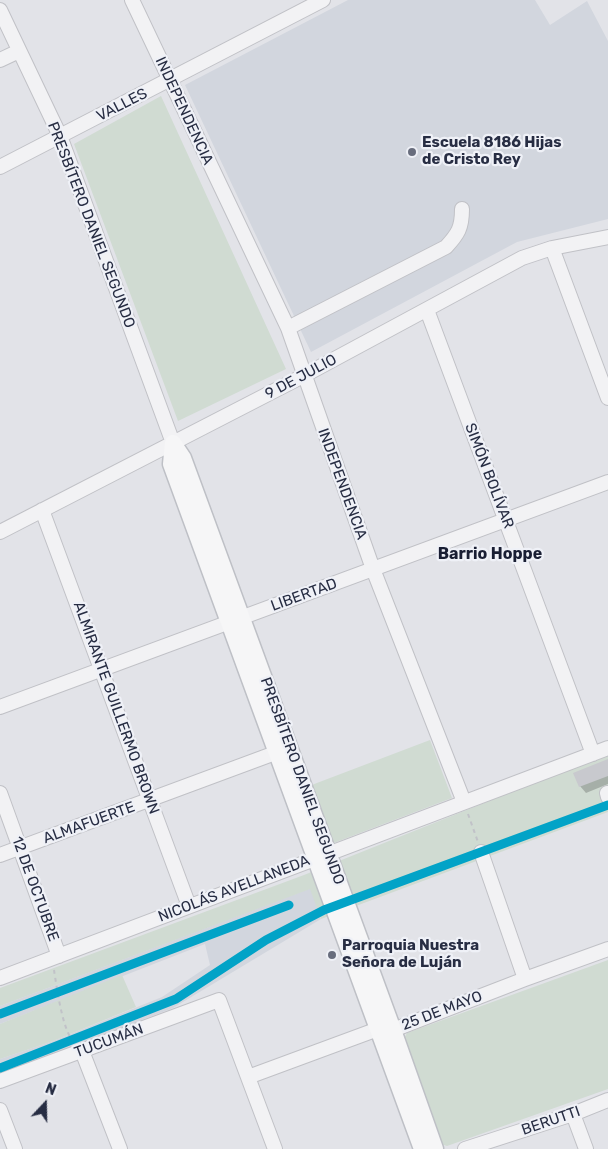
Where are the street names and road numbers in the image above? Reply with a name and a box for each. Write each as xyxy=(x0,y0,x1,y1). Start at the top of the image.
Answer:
street label: INDEPENDENCIA xyxy=(151,54,217,168)
street label: VALLES xyxy=(94,85,150,125)
street label: PRESBÍTERO DANIEL SEGUNDO xyxy=(43,119,139,331)
street label: 9 DE JULIO xyxy=(262,351,340,403)
street label: SIMÓN BOLÍVAR xyxy=(461,421,517,531)
street label: INDEPENDENCIA xyxy=(314,426,370,542)
street label: LIBERTAD xyxy=(268,575,340,615)
street label: ALMIRANTE GUILLERMO BROWN xyxy=(69,599,163,817)
street label: PRESBÍTERO DANIEL SEGUNDO xyxy=(256,675,348,887)
street label: ALMAFUERTE xyxy=(41,798,137,848)
street label: 12 DE OCTUBRE xyxy=(8,834,62,944)
street label: NICOLÁS AVELLANEDA xyxy=(156,852,312,926)
street label: 25 DE MAYO xyxy=(399,987,485,1035)
street label: TUCUMÁN xyxy=(72,1020,146,1062)
street label: BERUTTI xyxy=(519,1103,583,1139)

